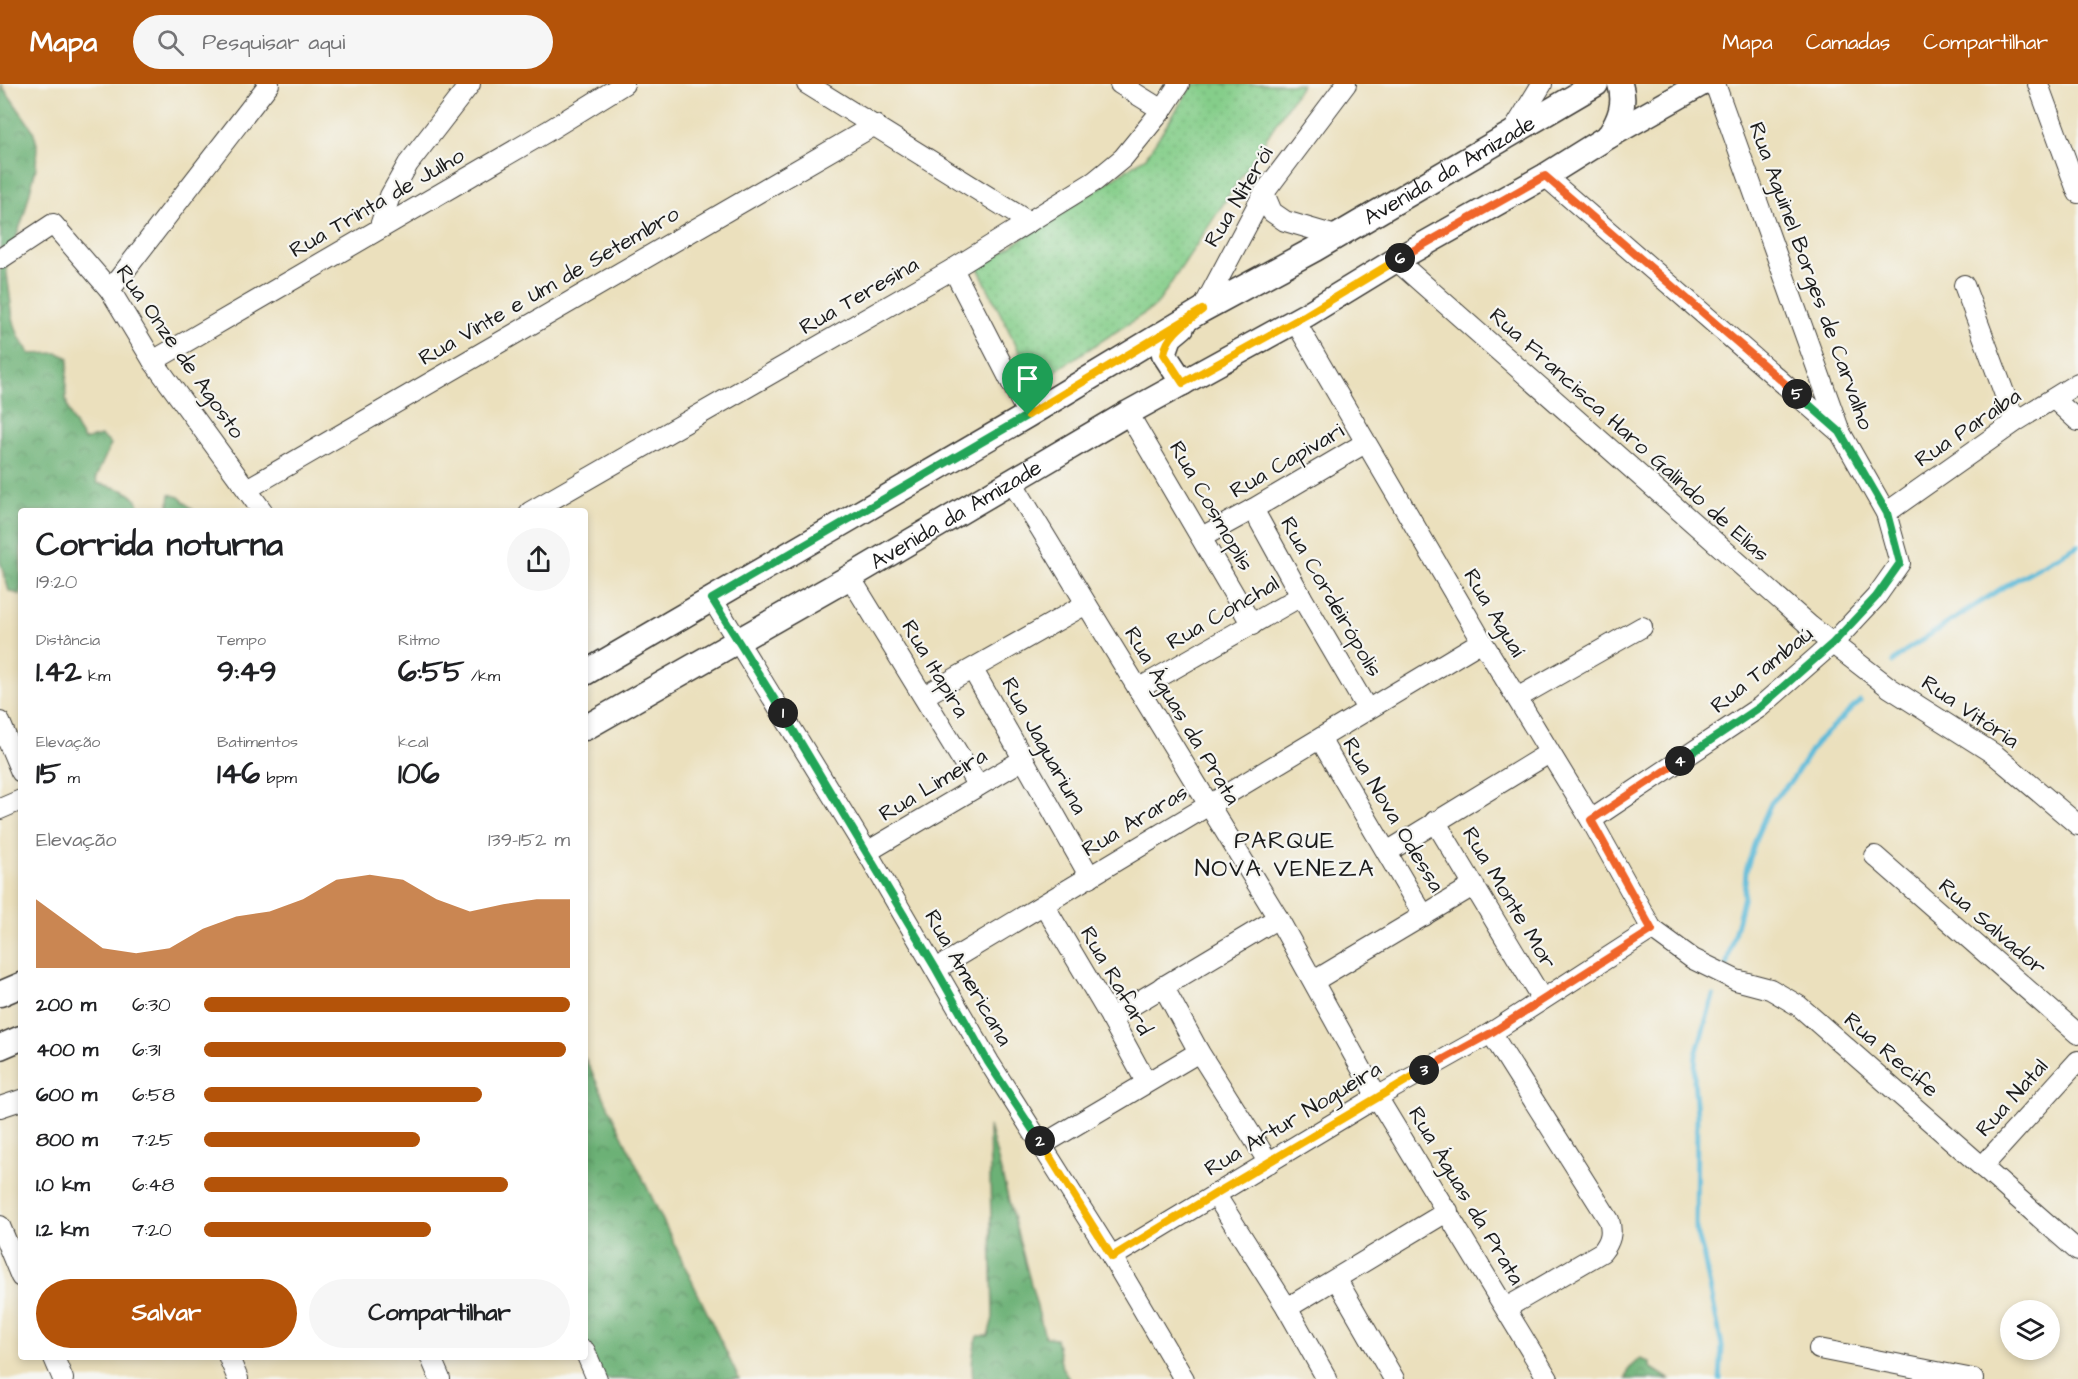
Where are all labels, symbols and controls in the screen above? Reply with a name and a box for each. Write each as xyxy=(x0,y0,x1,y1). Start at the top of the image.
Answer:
search box xyxy=(133,15,553,69)
text: Mapa xyxy=(30,23,97,62)
icon: search xyxy=(154,26,187,59)
text: Pesquisar aqui xyxy=(202,27,345,58)
text: Mapa xyxy=(1722,28,1773,57)
text: Camadas xyxy=(1806,28,1890,57)
text: Compartilhar xyxy=(1923,28,2048,57)
street label: Avenida da Amizade xyxy=(1358,108,1541,233)
street label: Rua Aguinel Borges de Carvalho xyxy=(1740,118,1881,435)
street label: Rua Trinta de Julho xyxy=(284,140,471,266)
street label: Rua Niterói xyxy=(1197,141,1281,253)
street label: Rua Vinte e Um de Setembro xyxy=(413,198,686,374)
pin: 6 xyxy=(1385,243,1415,273)
text: 6 xyxy=(1395,247,1405,269)
street label: Rua Teresina xyxy=(794,249,924,343)
street label: Rua Onze de Agosto xyxy=(107,259,252,446)
street label: Rua Francisca Haro Galindo de Elias xyxy=(1482,301,1776,569)
pin xyxy=(1002,353,1053,415)
icon: arrive xyxy=(1011,362,1044,395)
pin: 5 xyxy=(1782,379,1812,409)
street label: Rua Paraíba xyxy=(1909,381,2027,475)
text: 5 xyxy=(1791,383,1803,405)
street label: Rua Capivari xyxy=(1224,416,1350,506)
street label: Rua Cosmoplis xyxy=(1161,435,1261,577)
street label: Avenida da Amizade xyxy=(864,452,1048,577)
street label: Rua Cordeirópolis xyxy=(1272,511,1390,683)
text: Corrida noturna xyxy=(36,522,283,568)
button: share xyxy=(507,528,570,591)
street label: Rua Aguaí xyxy=(1455,563,1533,664)
text: 19:20 xyxy=(36,568,77,596)
street label: Rua Conchal xyxy=(1161,568,1285,658)
street label: Rua Itapira xyxy=(894,614,976,724)
street label: Rua Tambaú xyxy=(1704,619,1820,721)
street label: Rua Águas da Prata xyxy=(1116,621,1248,812)
text: Distância xyxy=(36,629,100,651)
text: Tempo xyxy=(217,629,266,651)
text: Ritmo xyxy=(398,629,440,651)
text: 1.42 xyxy=(36,651,82,693)
text: 9:49 xyxy=(217,651,277,693)
text: 6:55 xyxy=(398,651,464,693)
text: km xyxy=(82,665,110,687)
text: /km xyxy=(464,665,500,687)
street label: Rua Vitória xyxy=(1915,668,2025,756)
street label: Rua Jaguariuna xyxy=(993,672,1094,821)
pin: 1 xyxy=(768,698,798,728)
text: 1 xyxy=(782,702,784,724)
text: Elevação xyxy=(36,731,100,753)
text: Batimentos xyxy=(217,731,298,753)
text: kcal xyxy=(398,731,429,753)
street label: Rua Nova Odessa xyxy=(1334,732,1452,898)
street label: Rua Limeira xyxy=(873,741,993,829)
pin: 4 xyxy=(1665,746,1695,776)
text: 4 xyxy=(1675,750,1685,772)
text: 15 xyxy=(36,753,61,795)
text: 146 xyxy=(217,753,260,795)
text: 106 xyxy=(398,753,440,795)
text: m xyxy=(61,767,80,789)
text: bpm xyxy=(260,767,297,789)
street label: Rua Araras xyxy=(1076,777,1194,865)
street label: Rua Monte Mor xyxy=(1454,821,1564,975)
district label: PARQUE NOVA VENEZA xyxy=(1195,824,1375,886)
text: Elevação xyxy=(36,826,116,854)
text: 139–152 m xyxy=(488,826,570,854)
street label: Rua Salvador xyxy=(1931,871,2053,983)
street label: Rua Americana xyxy=(916,904,1020,1052)
street label: Rua Rafard xyxy=(1072,921,1160,1041)
text: 200 m xyxy=(36,991,96,1019)
text: 6:30 xyxy=(132,991,171,1019)
street label: Rua Recife xyxy=(1837,1005,1945,1105)
text: 400 m xyxy=(36,1036,98,1064)
text: 6:31 xyxy=(132,1036,161,1064)
street label: Rua Natal xyxy=(1969,1052,2055,1144)
street label: Rua Artur Nogueira xyxy=(1199,1054,1388,1185)
pin: 3 xyxy=(1409,1055,1439,1085)
text: 3 xyxy=(1420,1059,1428,1081)
text: 600 m xyxy=(36,1081,97,1109)
text: 6:58 xyxy=(132,1081,175,1109)
street label: Rua Águas da Prata xyxy=(1400,1101,1532,1292)
text: 800 m xyxy=(36,1126,98,1154)
text: 7:25 xyxy=(132,1126,173,1154)
pin: 2 xyxy=(1025,1126,1055,1156)
text: 2 xyxy=(1035,1130,1045,1152)
text: 1.0 km xyxy=(36,1171,90,1199)
text: 6:48 xyxy=(132,1171,174,1199)
text: 1.2 km xyxy=(36,1216,89,1244)
text: 7:20 xyxy=(132,1216,172,1244)
button: Salvar xyxy=(36,1279,297,1348)
button: Compartilhar xyxy=(309,1279,570,1348)
map controls xyxy=(2000,1300,2060,1360)
button: layers xyxy=(2000,1300,2060,1360)

